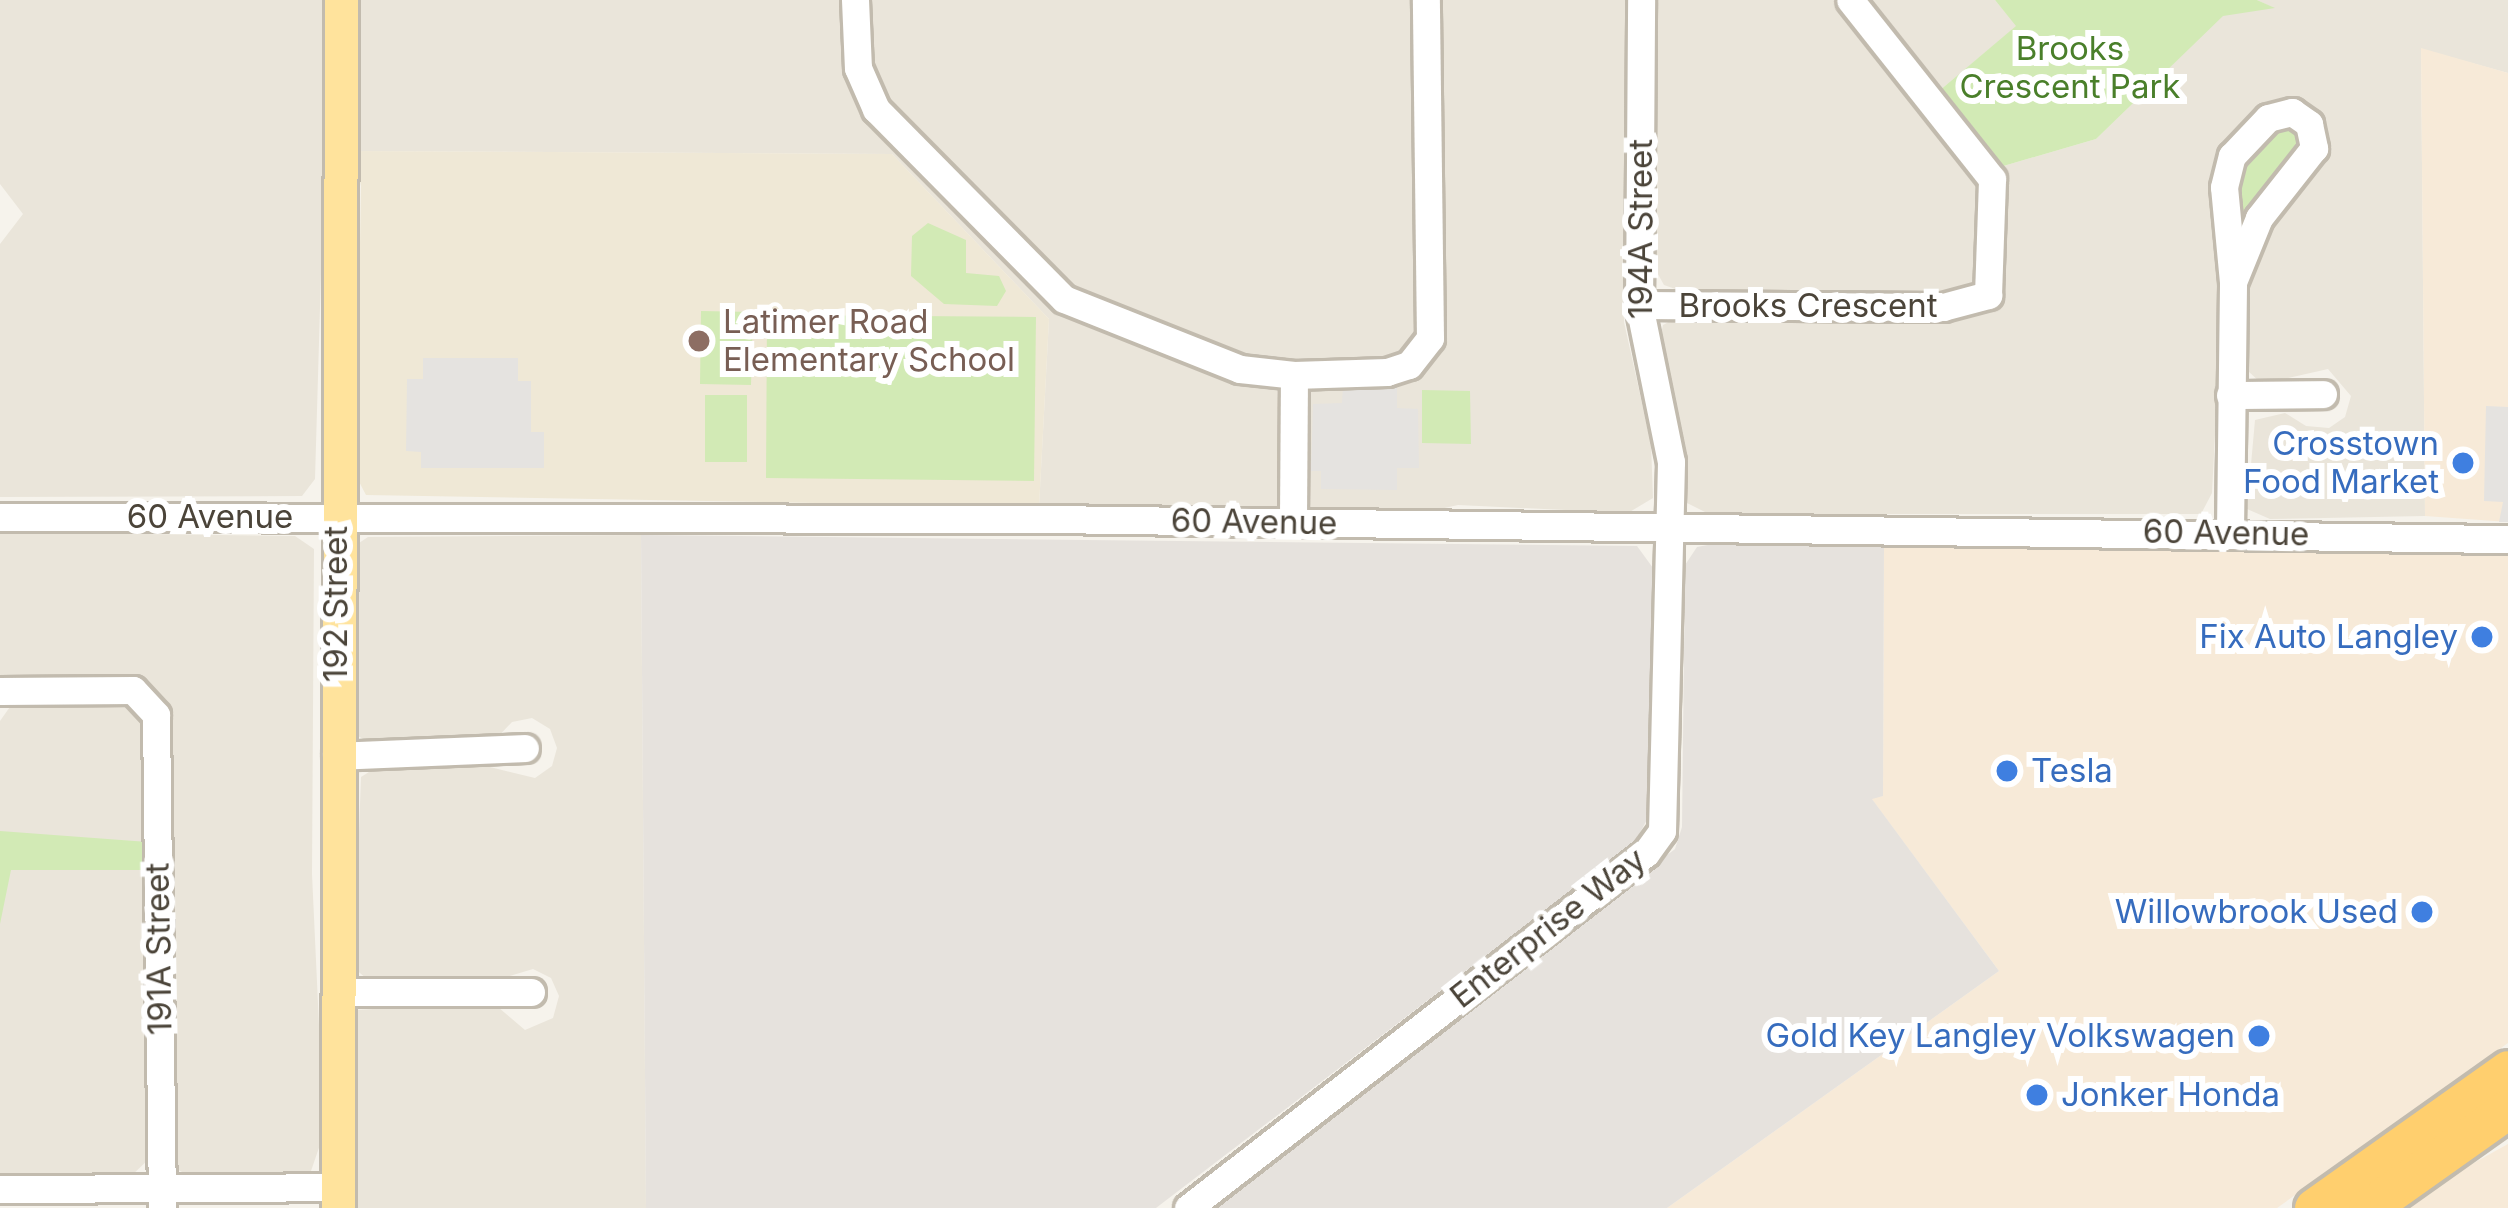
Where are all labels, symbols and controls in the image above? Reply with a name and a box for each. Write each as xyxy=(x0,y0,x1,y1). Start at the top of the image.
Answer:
park label: Brooks Crescent Park xyxy=(1960,29,2180,107)
street label: 194A Street xyxy=(1621,139,1661,319)
street label: Brooks Crescent xyxy=(1679,286,1937,326)
place label: Latimer Road Elementary School xyxy=(723,302,1015,380)
marker: Latimer Road Elementary School xyxy=(686,328,712,354)
place label: Crosstown Food Market xyxy=(2243,424,2439,502)
marker: Crosstown Food Market xyxy=(2450,450,2476,476)
street label: 60 Avenue xyxy=(127,497,293,537)
street label: 60 Avenue xyxy=(1170,501,1338,543)
street label: 60 Avenue xyxy=(2142,512,2310,554)
street label: 192 Street xyxy=(316,526,356,682)
place label: Fix Auto Langley xyxy=(2199,617,2458,657)
marker: Fix Auto Langley xyxy=(2469,624,2495,650)
place label: Tesla xyxy=(2031,751,2113,791)
marker: Tesla xyxy=(1994,758,2020,784)
street label: Enterprise Way xyxy=(1443,840,1653,1016)
street label: 191A Street xyxy=(138,862,180,1036)
place label: Willowbrook Used xyxy=(2115,892,2398,932)
marker: Willowbrook Used xyxy=(2409,899,2435,925)
place label: Gold Key Langley Volkswagen xyxy=(1766,1016,2235,1056)
marker: Gold Key Langley Volkswagen xyxy=(2246,1023,2272,1049)
place label: Jonker Honda xyxy=(2061,1075,2280,1115)
marker: Jonker Honda xyxy=(2024,1082,2050,1108)

